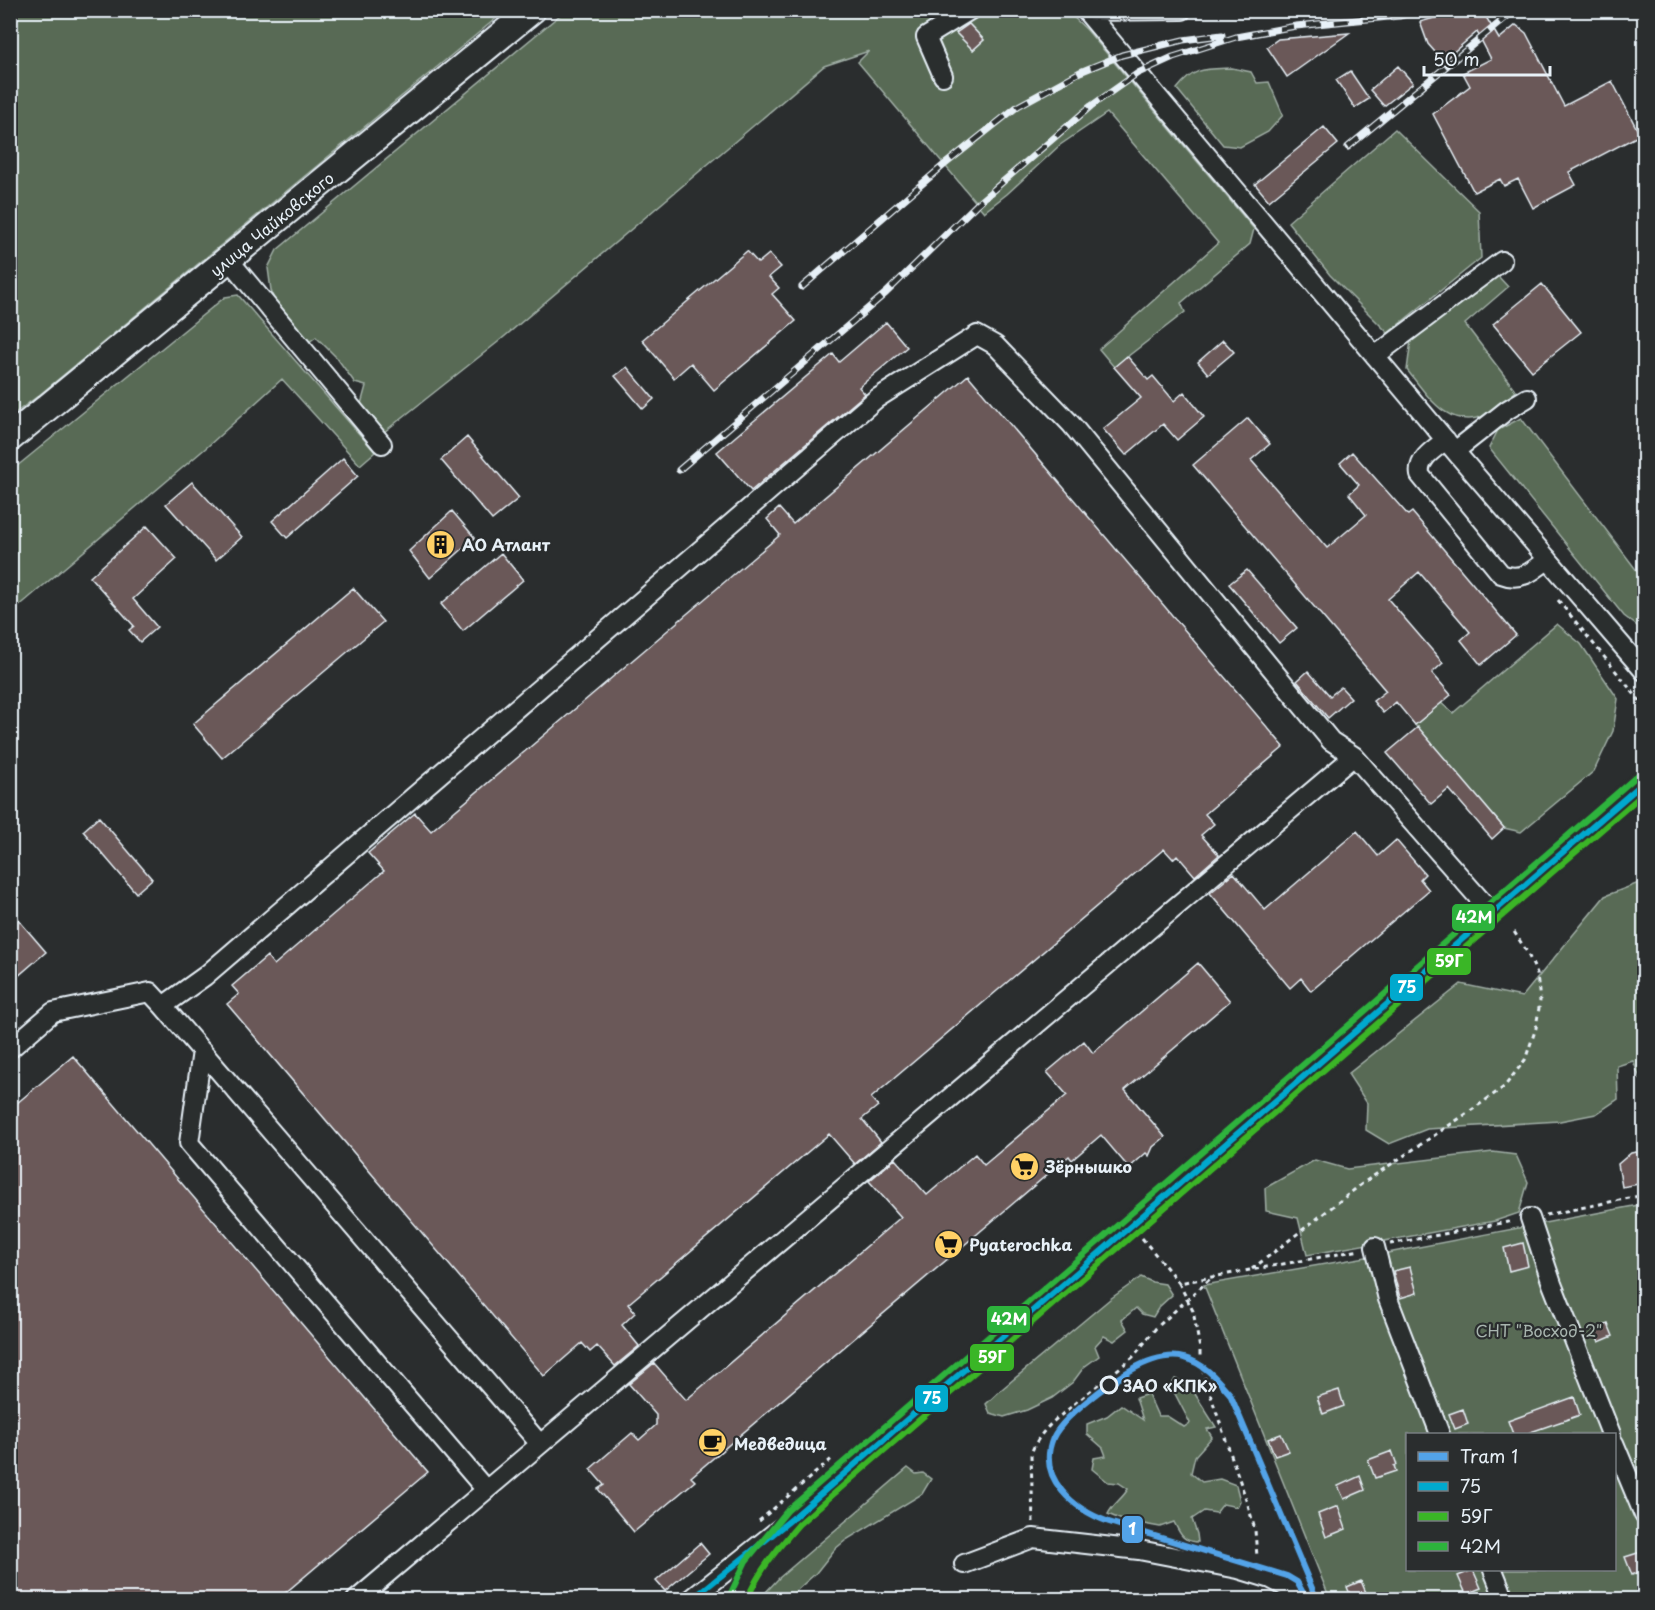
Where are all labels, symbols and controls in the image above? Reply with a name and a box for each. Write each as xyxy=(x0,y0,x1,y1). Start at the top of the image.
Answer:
scale bar xyxy=(1424,39,1550,77)
text: 50 m xyxy=(1433,45,1480,72)
street label: улица Чайковского xyxy=(204,166,339,282)
building icon: АО Атлант xyxy=(425,528,457,560)
place label: АО Атлант xyxy=(462,532,551,556)
line badge: 42M xyxy=(1451,903,1496,932)
text: 42M xyxy=(1456,904,1492,928)
line badge: 59Г xyxy=(1426,947,1472,976)
text: 59Г xyxy=(1435,948,1464,972)
line badge: 75 xyxy=(1389,973,1424,1002)
text: 75 xyxy=(1397,974,1417,998)
supermarket icon: Зёрнышко xyxy=(1008,1150,1040,1182)
place label: Зёрнышко xyxy=(1044,1154,1132,1178)
supermarket icon: Pyaterochka xyxy=(932,1228,964,1260)
place label: Pyaterochka xyxy=(969,1232,1072,1256)
line badge: 42M xyxy=(986,1305,1031,1334)
text: 42M xyxy=(991,1306,1027,1330)
park label: СНТ "Восход-2" xyxy=(1476,1318,1602,1342)
line badge: 59Г xyxy=(969,1343,1015,1372)
text: 59Г xyxy=(978,1344,1007,1368)
place label: ЗАО «КПК» xyxy=(1122,1373,1218,1397)
marker: ЗАО «КПК» xyxy=(1100,1376,1118,1394)
line badge: 75 xyxy=(914,1384,949,1413)
text: 75 xyxy=(922,1385,942,1409)
cafe icon: Медведица xyxy=(697,1427,729,1459)
place label: Медведица xyxy=(734,1431,827,1455)
legend xyxy=(1406,1433,1616,1571)
text: Tram 1 xyxy=(1460,1442,1518,1469)
text: 75 xyxy=(1460,1472,1481,1499)
text: 59Г xyxy=(1460,1502,1492,1529)
line badge: 1 xyxy=(1121,1515,1144,1544)
text: 1 xyxy=(1128,1516,1136,1540)
text: 42M xyxy=(1460,1532,1501,1559)

